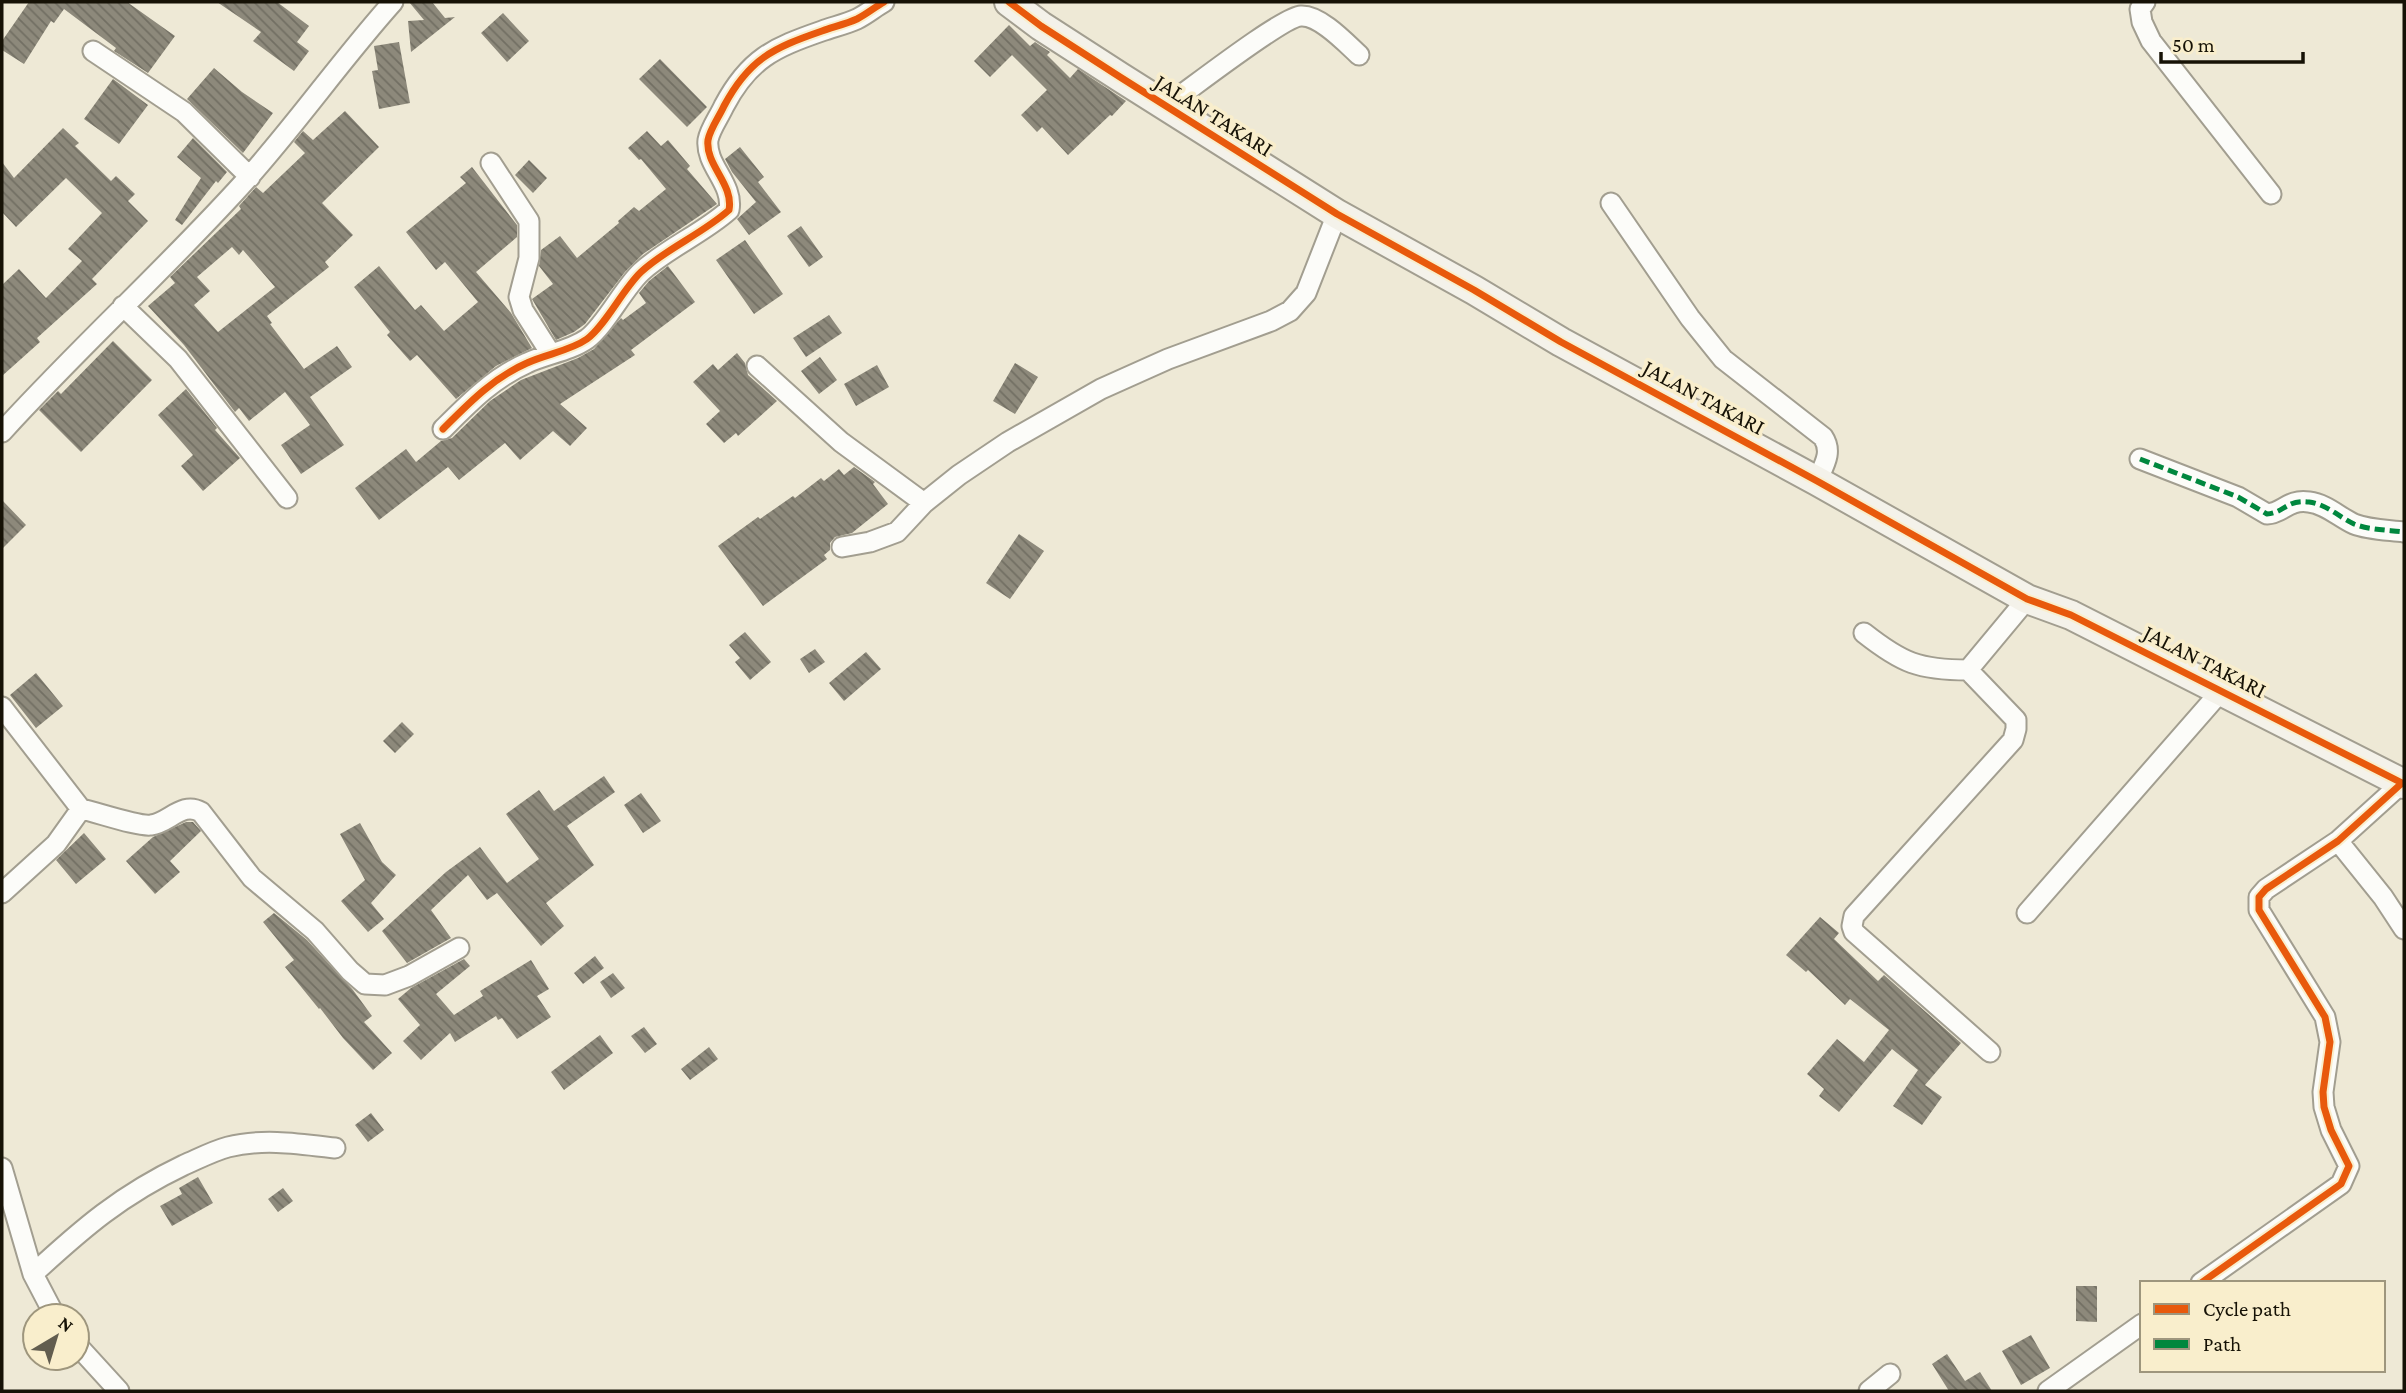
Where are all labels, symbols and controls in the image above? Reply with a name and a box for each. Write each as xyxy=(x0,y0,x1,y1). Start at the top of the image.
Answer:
scale bar xyxy=(2161,21,2303,65)
text: 50 m xyxy=(2172,33,2215,57)
street label: JALAN TAKARI xyxy=(1148,67,1278,162)
street label: JALAN TAKARI xyxy=(1637,353,1769,440)
street label: JALAN TAKARI xyxy=(2137,618,2271,703)
legend xyxy=(2140,1281,2385,1372)
text: Cycle path xyxy=(2203,1297,2291,1321)
north arrow xyxy=(21,1302,91,1372)
text: N xyxy=(55,1312,78,1336)
text: Path xyxy=(2203,1332,2241,1356)

